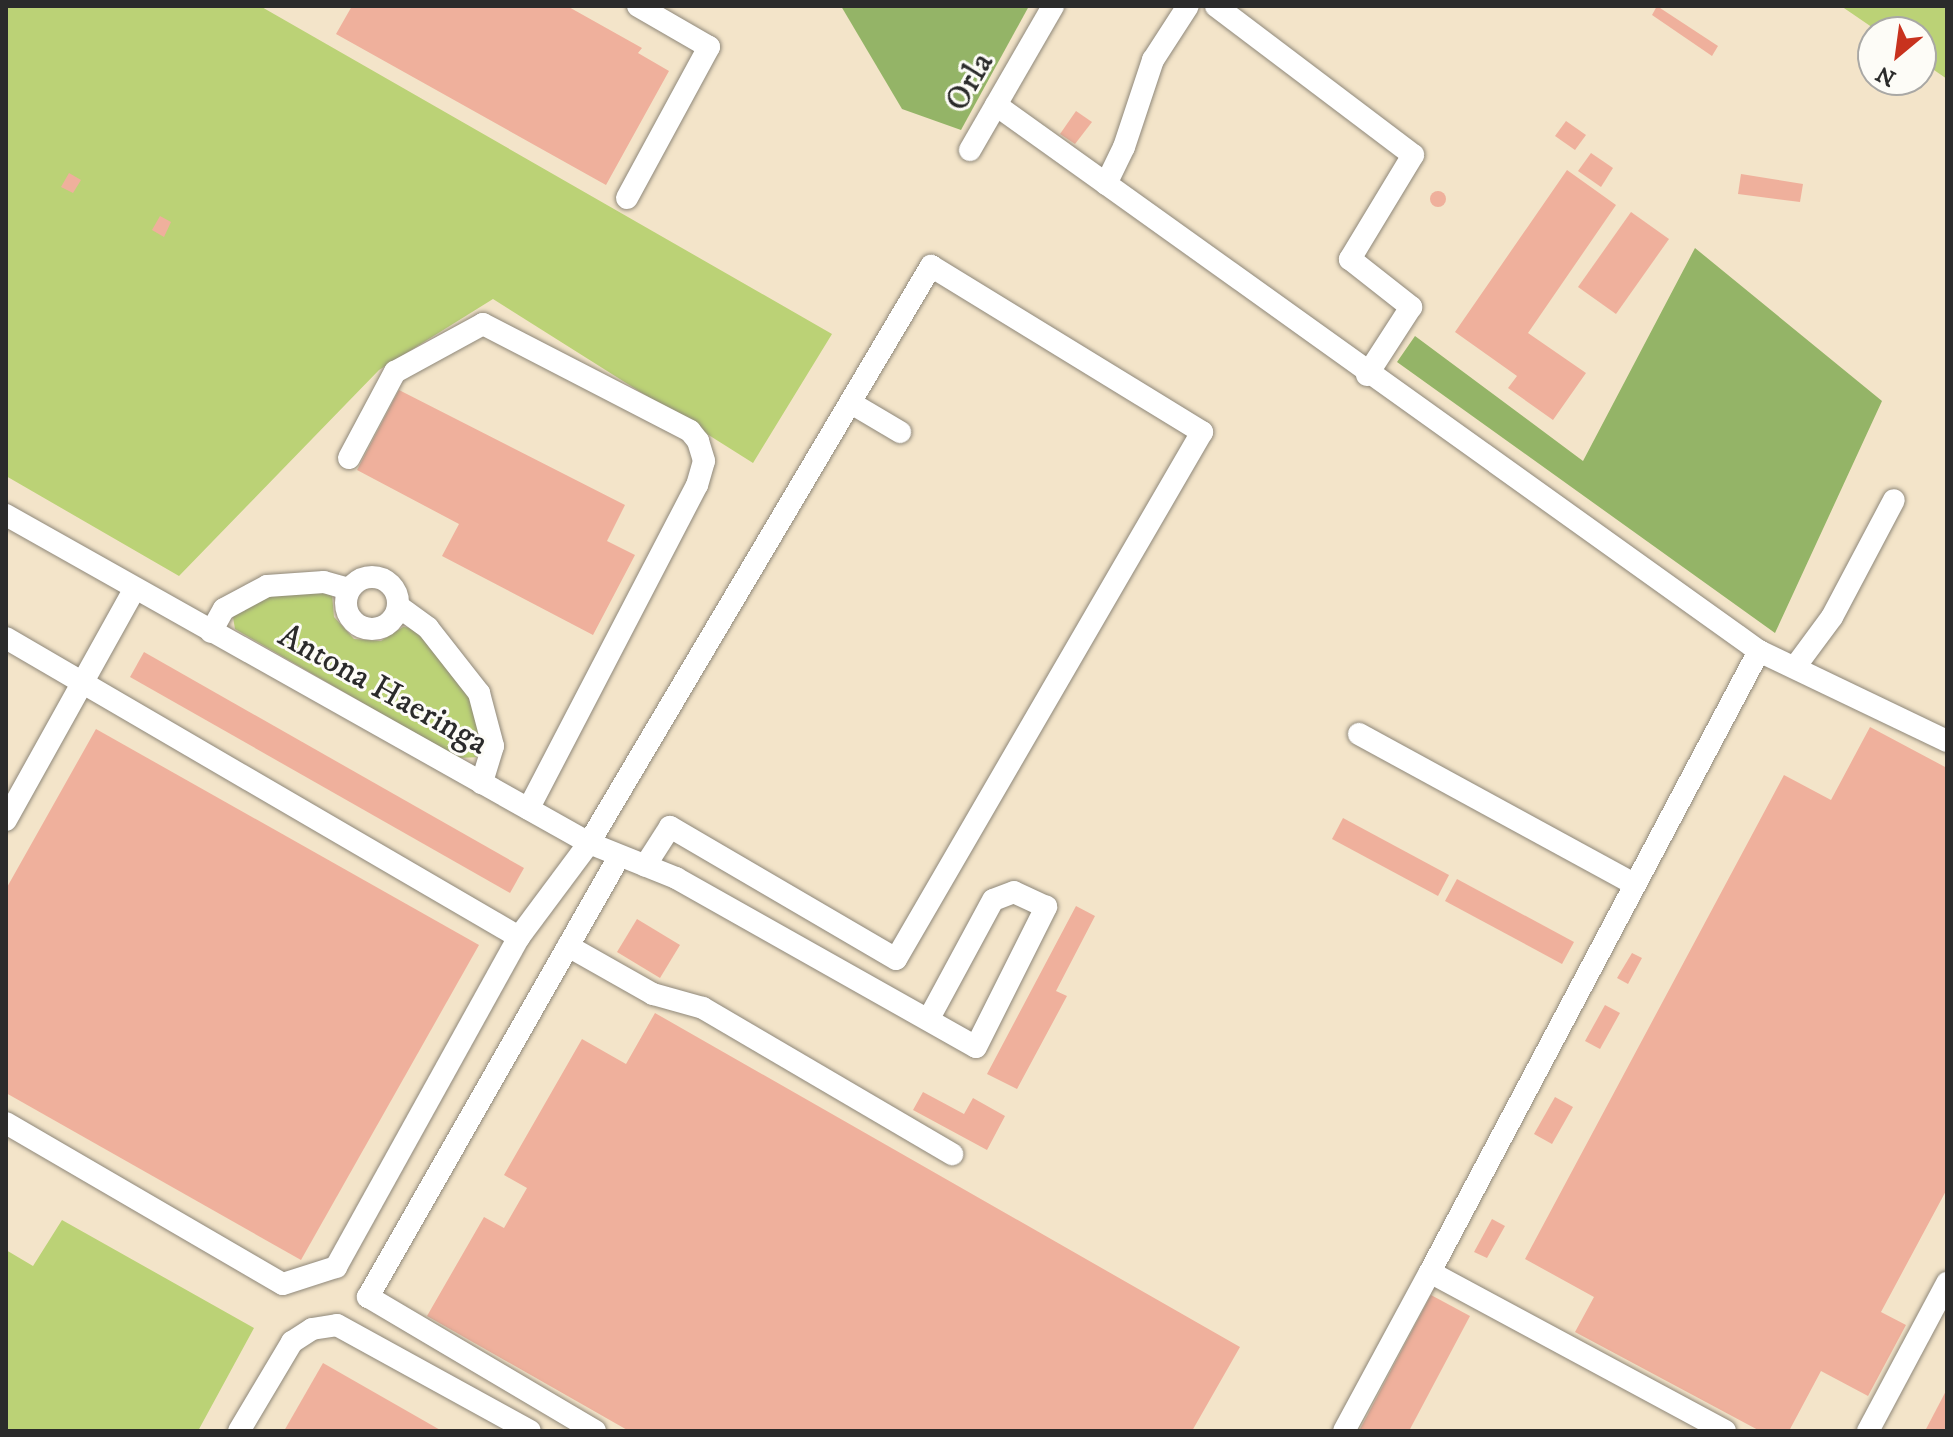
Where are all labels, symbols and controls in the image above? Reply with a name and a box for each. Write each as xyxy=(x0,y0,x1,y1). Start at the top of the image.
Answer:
north arrow xyxy=(1857,16,1937,96)
street label: Orla xyxy=(937,45,1003,119)
text: N xyxy=(1872,59,1901,92)
street label: Antona Haeringa xyxy=(271,616,495,764)

